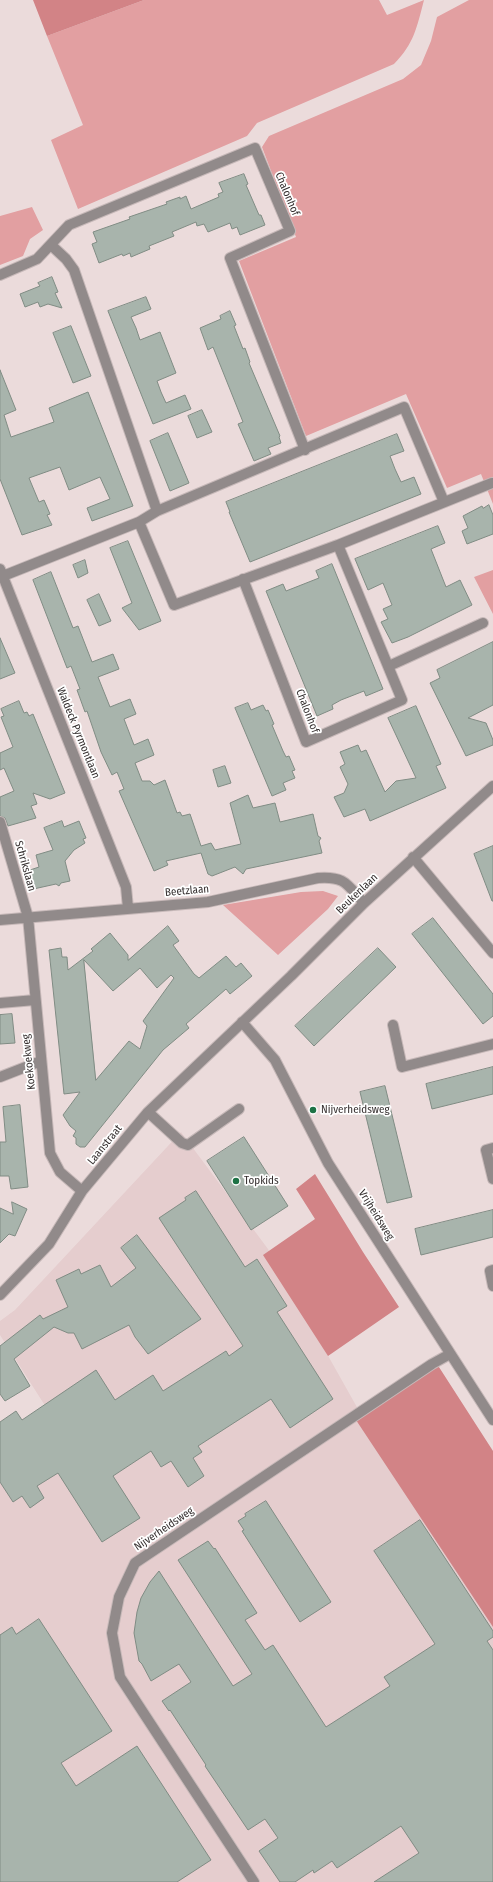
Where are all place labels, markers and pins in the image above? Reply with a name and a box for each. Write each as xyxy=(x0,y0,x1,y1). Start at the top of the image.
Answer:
place label: Nijverheidsweg xyxy=(321,1103,390,1117)
marker: Nijverheidsweg xyxy=(308,1105,318,1115)
place label: Topkids xyxy=(244,1174,279,1188)
marker: Topkids xyxy=(231,1176,241,1186)

